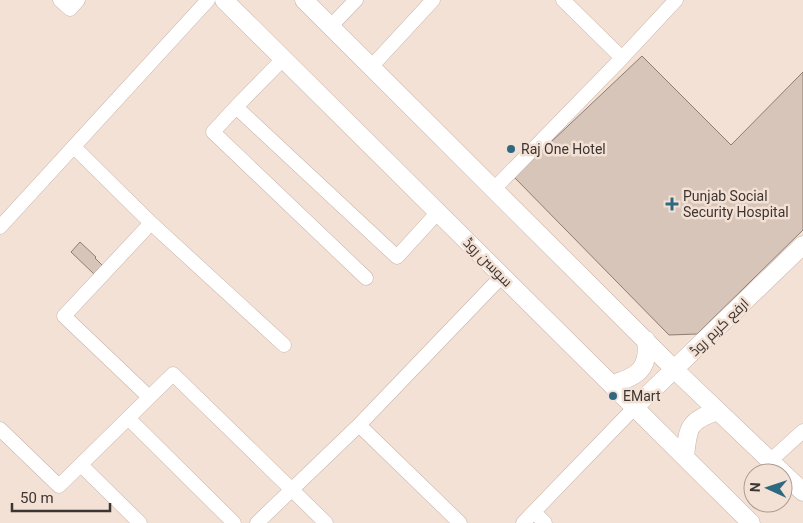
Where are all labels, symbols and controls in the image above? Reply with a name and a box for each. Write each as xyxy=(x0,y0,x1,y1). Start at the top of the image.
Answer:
place label: Raj One Hotel xyxy=(521,141,606,157)
marker: Raj One Hotel xyxy=(505,143,517,155)
place label: Punjab Social Security Hospital xyxy=(683,188,789,220)
marker: Punjab Social Security Hospital xyxy=(665,197,679,211)
street label: سوسن روڈ xyxy=(460,234,516,290)
street label: ارفع کریم روڈ xyxy=(686,295,753,360)
place label: EMart xyxy=(623,388,661,404)
marker: EMart xyxy=(607,390,619,402)
north arrow xyxy=(743,463,793,513)
scale bar xyxy=(12,480,110,512)
text: N xyxy=(747,482,763,493)
text: 50 m xyxy=(20,489,54,507)

